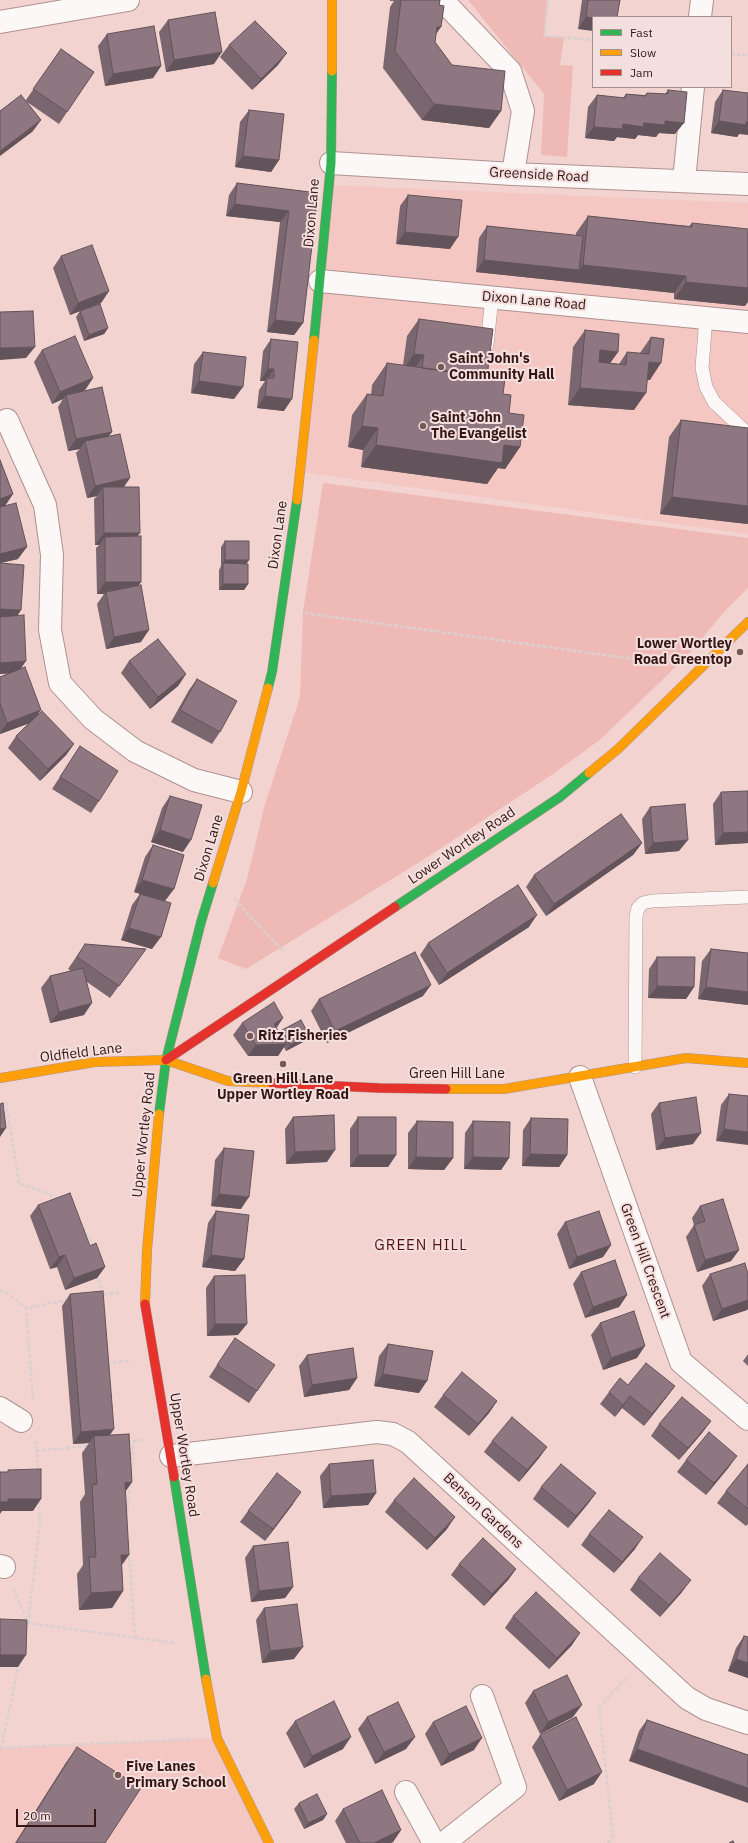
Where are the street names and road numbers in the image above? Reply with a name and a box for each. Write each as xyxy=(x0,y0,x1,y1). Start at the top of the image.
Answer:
street label: Greenside Road xyxy=(489,164,589,186)
street label: Dixon Lane xyxy=(301,178,323,248)
street label: Dixon Lane Road xyxy=(481,288,587,314)
street label: Dixon Lane xyxy=(265,500,291,570)
street label: Lower Wortley Road xyxy=(405,804,519,888)
street label: Dixon Lane xyxy=(191,813,227,883)
street label: Oldfield Lane xyxy=(39,1040,123,1066)
street label: Green Hill Lane xyxy=(409,1066,505,1082)
street label: Upper Wortley Road xyxy=(129,1071,159,1199)
street label: Green Hill Crescent xyxy=(616,1201,674,1321)
street label: Upper Wortley Road xyxy=(166,1391,202,1519)
street label: Benson Gardens xyxy=(439,1470,527,1552)

